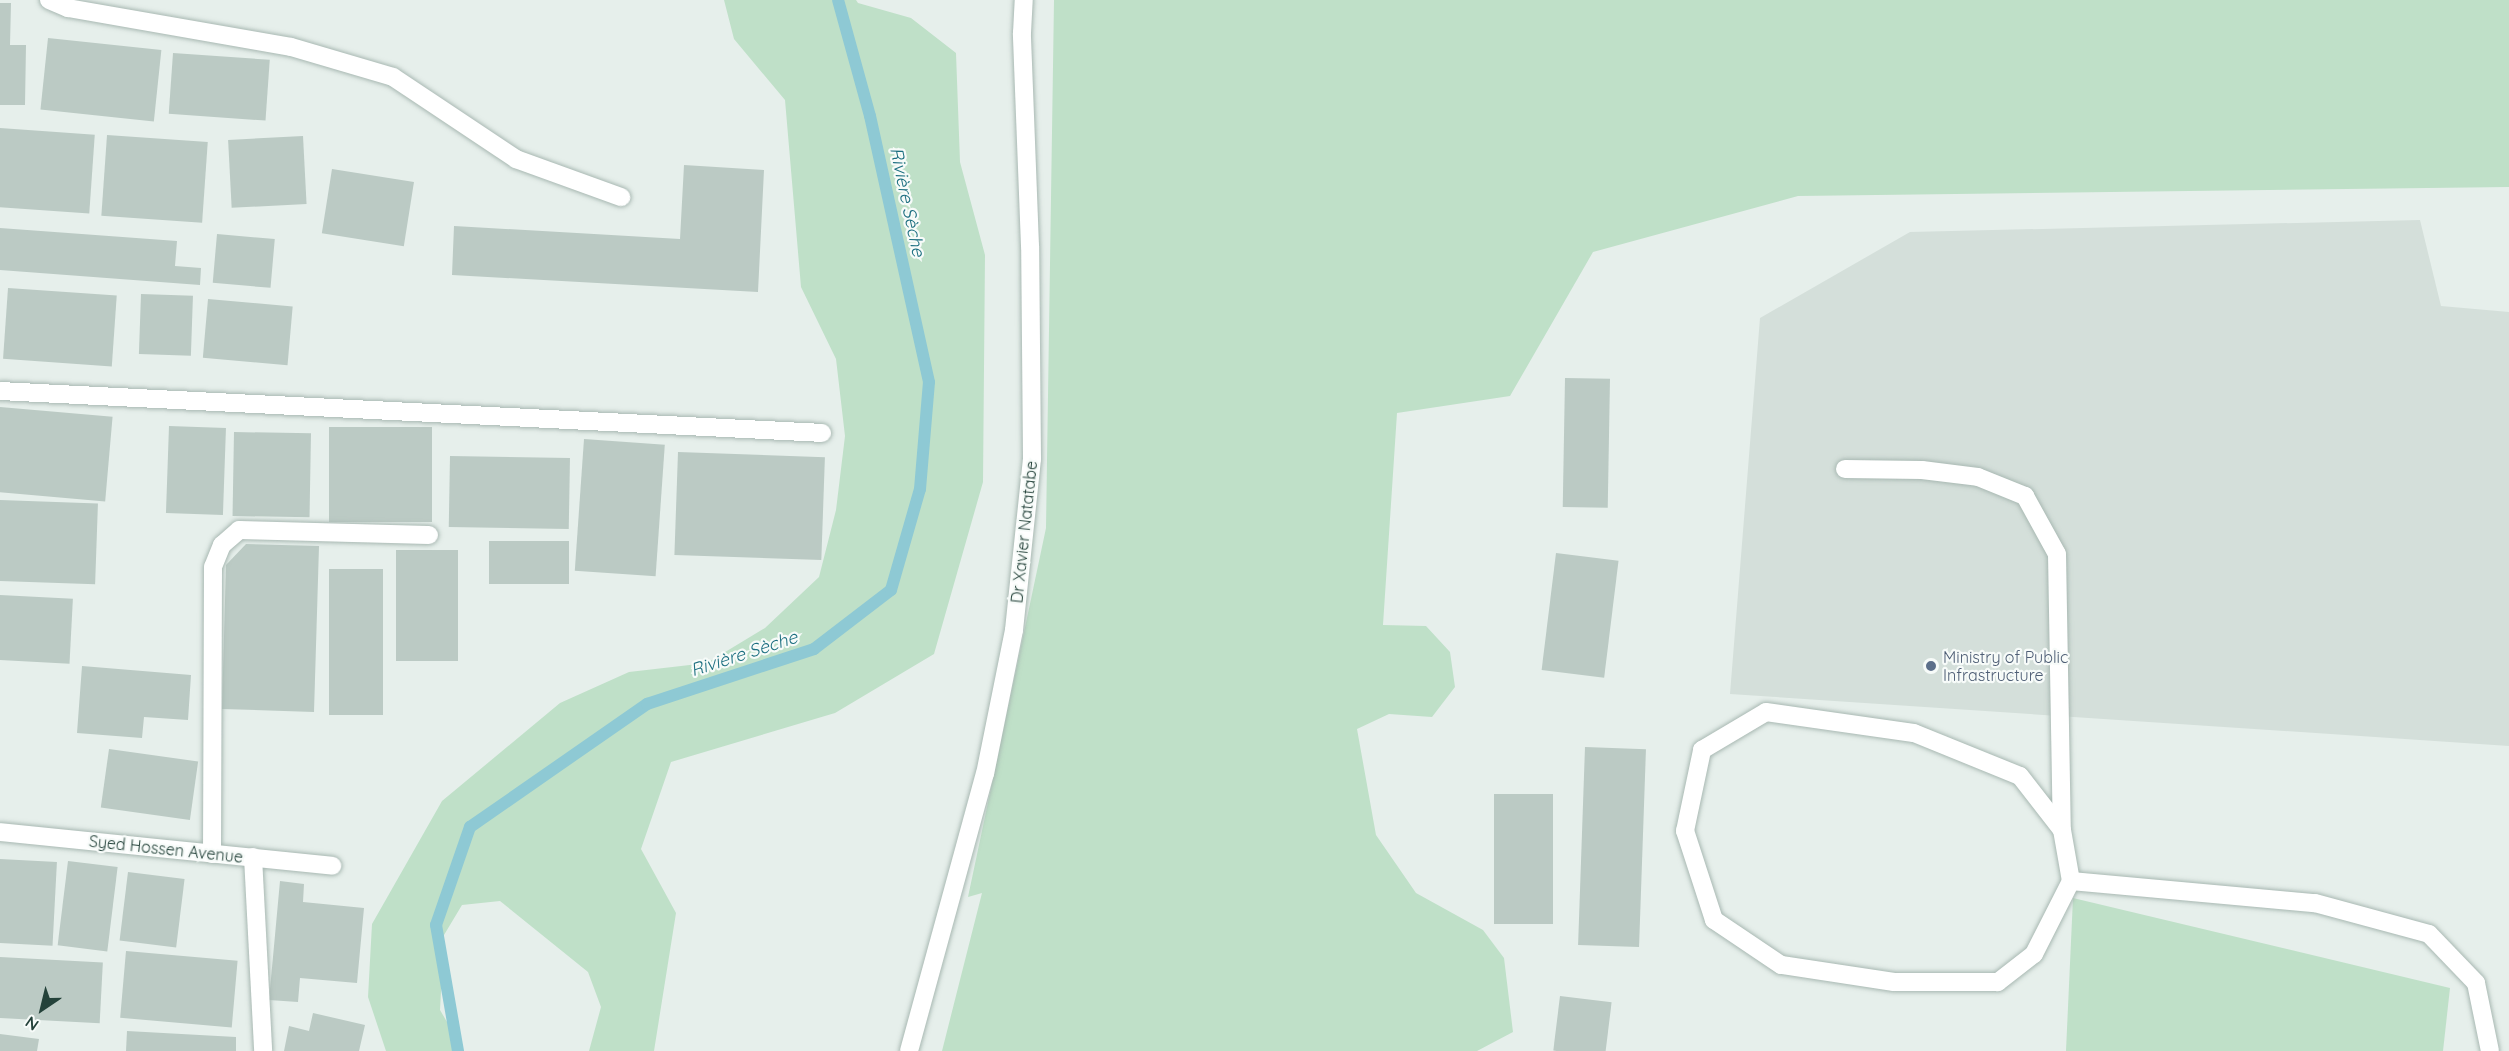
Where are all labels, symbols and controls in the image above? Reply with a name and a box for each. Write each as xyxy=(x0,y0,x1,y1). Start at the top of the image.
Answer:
water label: Rivière Sèche xyxy=(885,145,929,259)
street label: Dr Xavier Natatabe xyxy=(1007,460,1041,604)
water label: Rivière Sèche xyxy=(688,627,800,681)
place label: Ministry of Public Infrastructure xyxy=(1943,647,2068,685)
marker: Ministry of Public Infrastructure xyxy=(1924,659,1938,673)
street label: Syed Hossen Avenue xyxy=(88,831,244,867)
north arrow xyxy=(12,979,72,1039)
text: N xyxy=(21,1012,42,1035)

